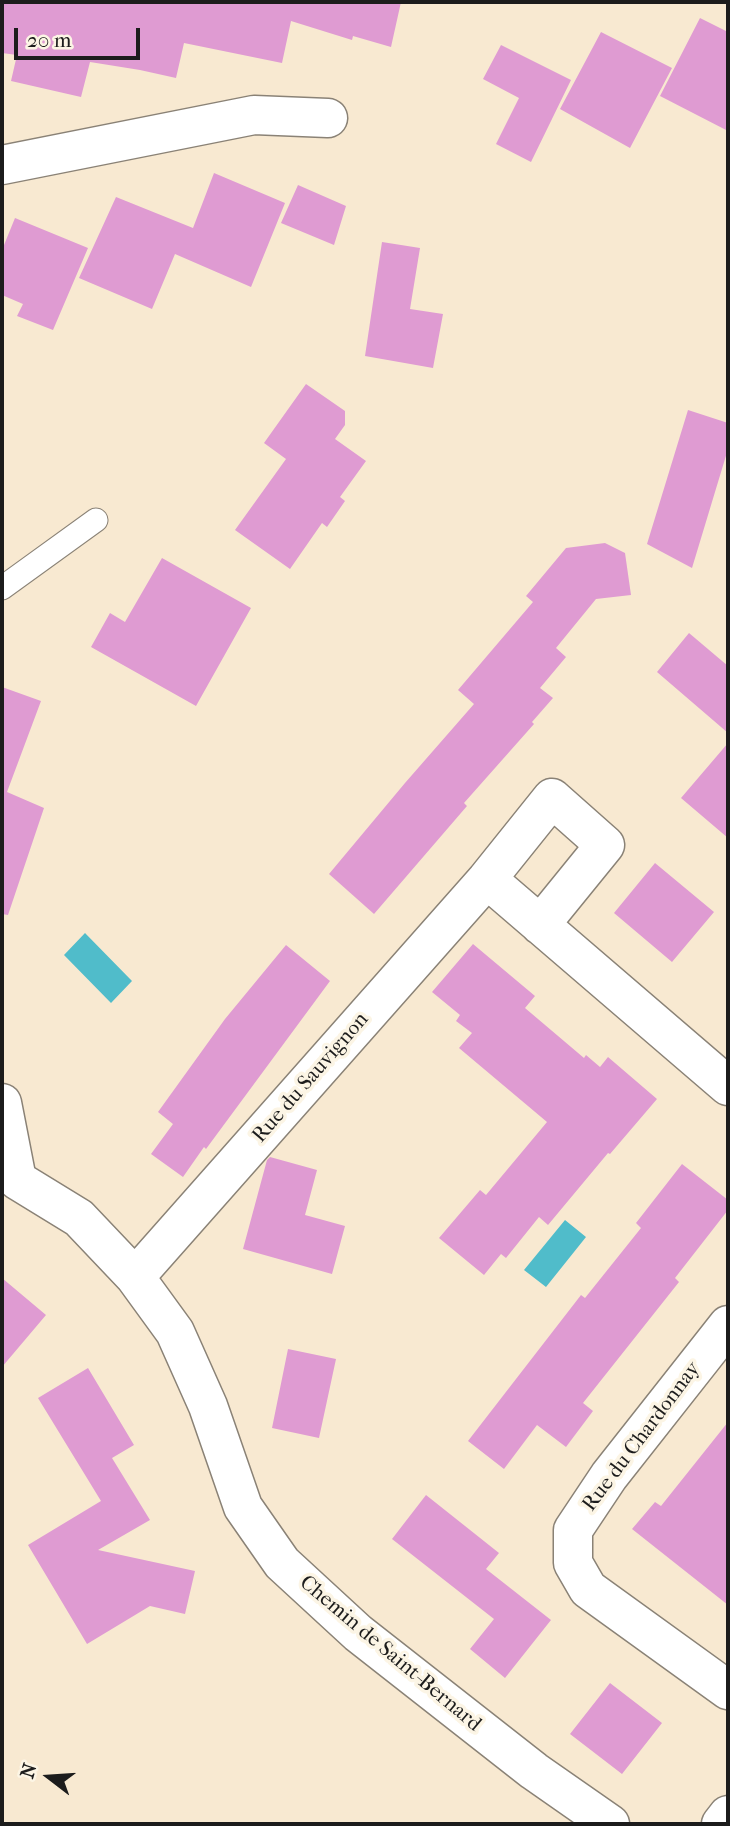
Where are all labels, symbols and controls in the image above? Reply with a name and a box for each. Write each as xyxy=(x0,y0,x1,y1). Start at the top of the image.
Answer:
scale bar xyxy=(18,14,144,58)
text: 20 m xyxy=(27,28,71,52)
street label: Rue du Sauvignon xyxy=(248,1008,374,1148)
street label: Rue du Chardonnay xyxy=(578,1357,706,1517)
street label: Chemin de Saint-Bernard xyxy=(294,1571,486,1737)
north arrow xyxy=(14,1742,84,1812)
text: N xyxy=(16,1761,42,1781)

